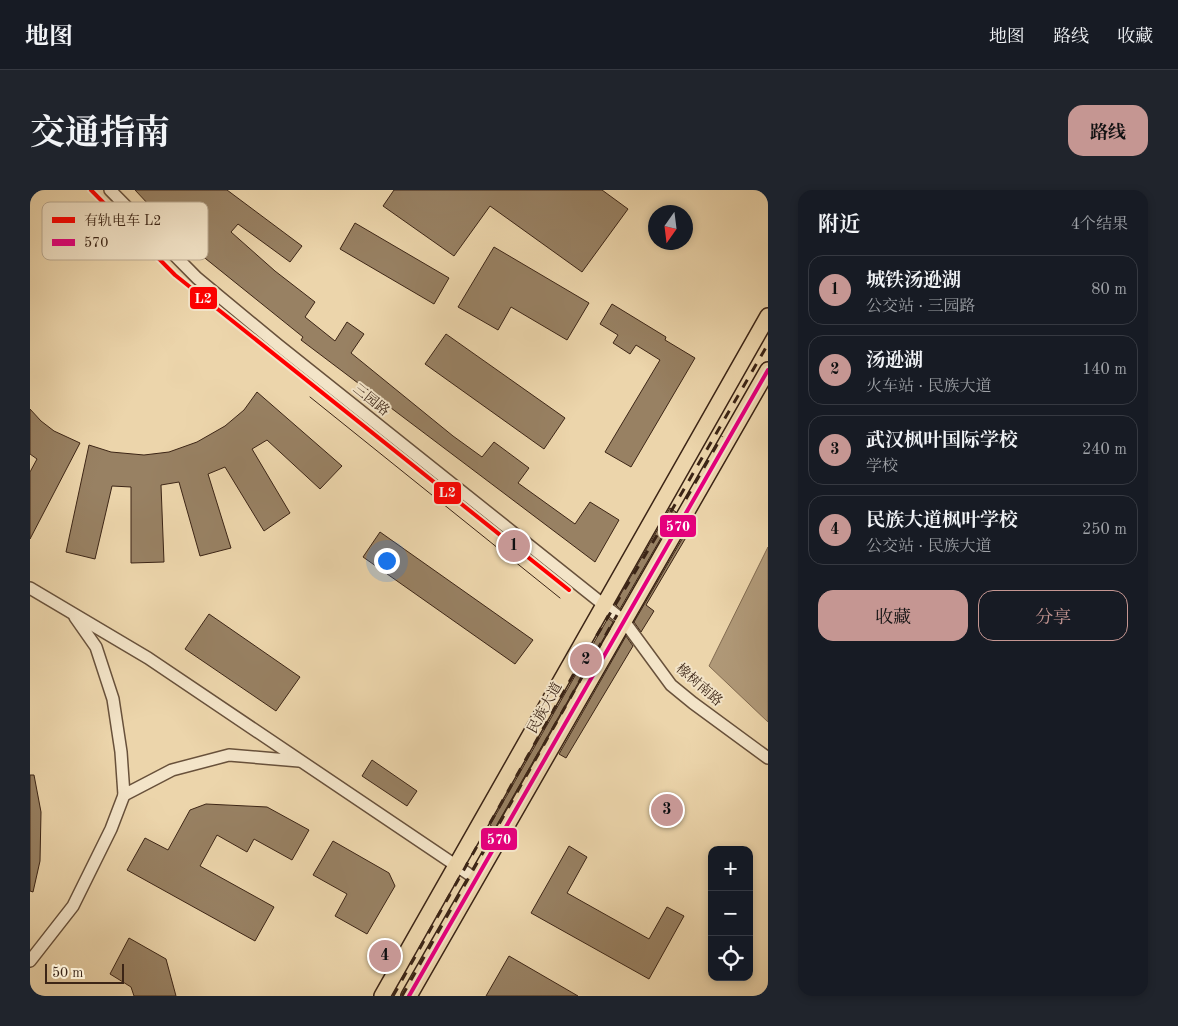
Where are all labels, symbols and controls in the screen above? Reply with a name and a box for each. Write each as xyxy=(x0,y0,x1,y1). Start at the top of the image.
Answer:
text: 地图 xyxy=(25,26,73,50)
text: 地图 xyxy=(989,28,1025,46)
text: 路线 xyxy=(1053,28,1089,46)
text: 收藏 xyxy=(1117,28,1153,46)
button: 路线 xyxy=(1068,105,1148,156)
text: 交通指南 xyxy=(30,117,170,152)
legend xyxy=(42,202,208,260)
north arrow xyxy=(648,205,693,250)
text: 有轨电车 L2 xyxy=(84,213,161,228)
text: 附近 xyxy=(818,215,860,236)
text: 4个结果 xyxy=(1071,217,1128,233)
text: 570 xyxy=(84,236,108,250)
text: 城铁汤逊湖 xyxy=(866,272,961,291)
text: 1 xyxy=(830,282,840,298)
text: 80 m xyxy=(1091,282,1127,298)
line badge: L2 xyxy=(189,286,218,310)
text: L2 xyxy=(194,292,212,306)
text: 公交站 · 三园路 xyxy=(866,299,975,315)
text: 汤逊湖 xyxy=(866,352,923,371)
text: 2 xyxy=(830,362,840,378)
text: 140 m xyxy=(1082,362,1127,378)
text: 火车站 · 民族大道 xyxy=(866,379,991,395)
street label: 三园路 xyxy=(350,381,392,419)
text: 武汉枫叶国际学校 xyxy=(866,432,1018,451)
text: 3 xyxy=(830,442,840,458)
text: 240 m xyxy=(1082,442,1127,458)
text: 学校 xyxy=(866,459,898,475)
line badge: L2 xyxy=(433,481,462,505)
text: L2 xyxy=(438,486,456,500)
text: 民族大道枫叶学校 xyxy=(866,512,1018,531)
line badge: 570 xyxy=(659,514,697,538)
text: 570 xyxy=(666,520,690,534)
text: 4 xyxy=(830,522,840,538)
text: 250 m xyxy=(1082,522,1127,538)
pin: 1 xyxy=(498,527,530,565)
text: 公交站 · 民族大道 xyxy=(866,539,991,555)
your location xyxy=(374,548,400,574)
button: 收藏 xyxy=(818,590,968,641)
button: 分享 xyxy=(978,590,1128,641)
pin: 2 xyxy=(570,641,602,679)
street label: 橡树南路 xyxy=(673,661,725,709)
street label: 民族大道 xyxy=(524,680,565,736)
pin: 3 xyxy=(651,791,683,829)
line badge: 570 xyxy=(480,827,518,851)
text: 570 xyxy=(487,833,511,847)
map controls xyxy=(708,846,753,981)
button: + xyxy=(708,846,753,891)
button: − xyxy=(708,891,753,936)
button: locate xyxy=(708,936,753,981)
pin: 4 xyxy=(369,937,401,975)
scale bar xyxy=(45,961,124,984)
text: 50 m xyxy=(52,966,83,980)

